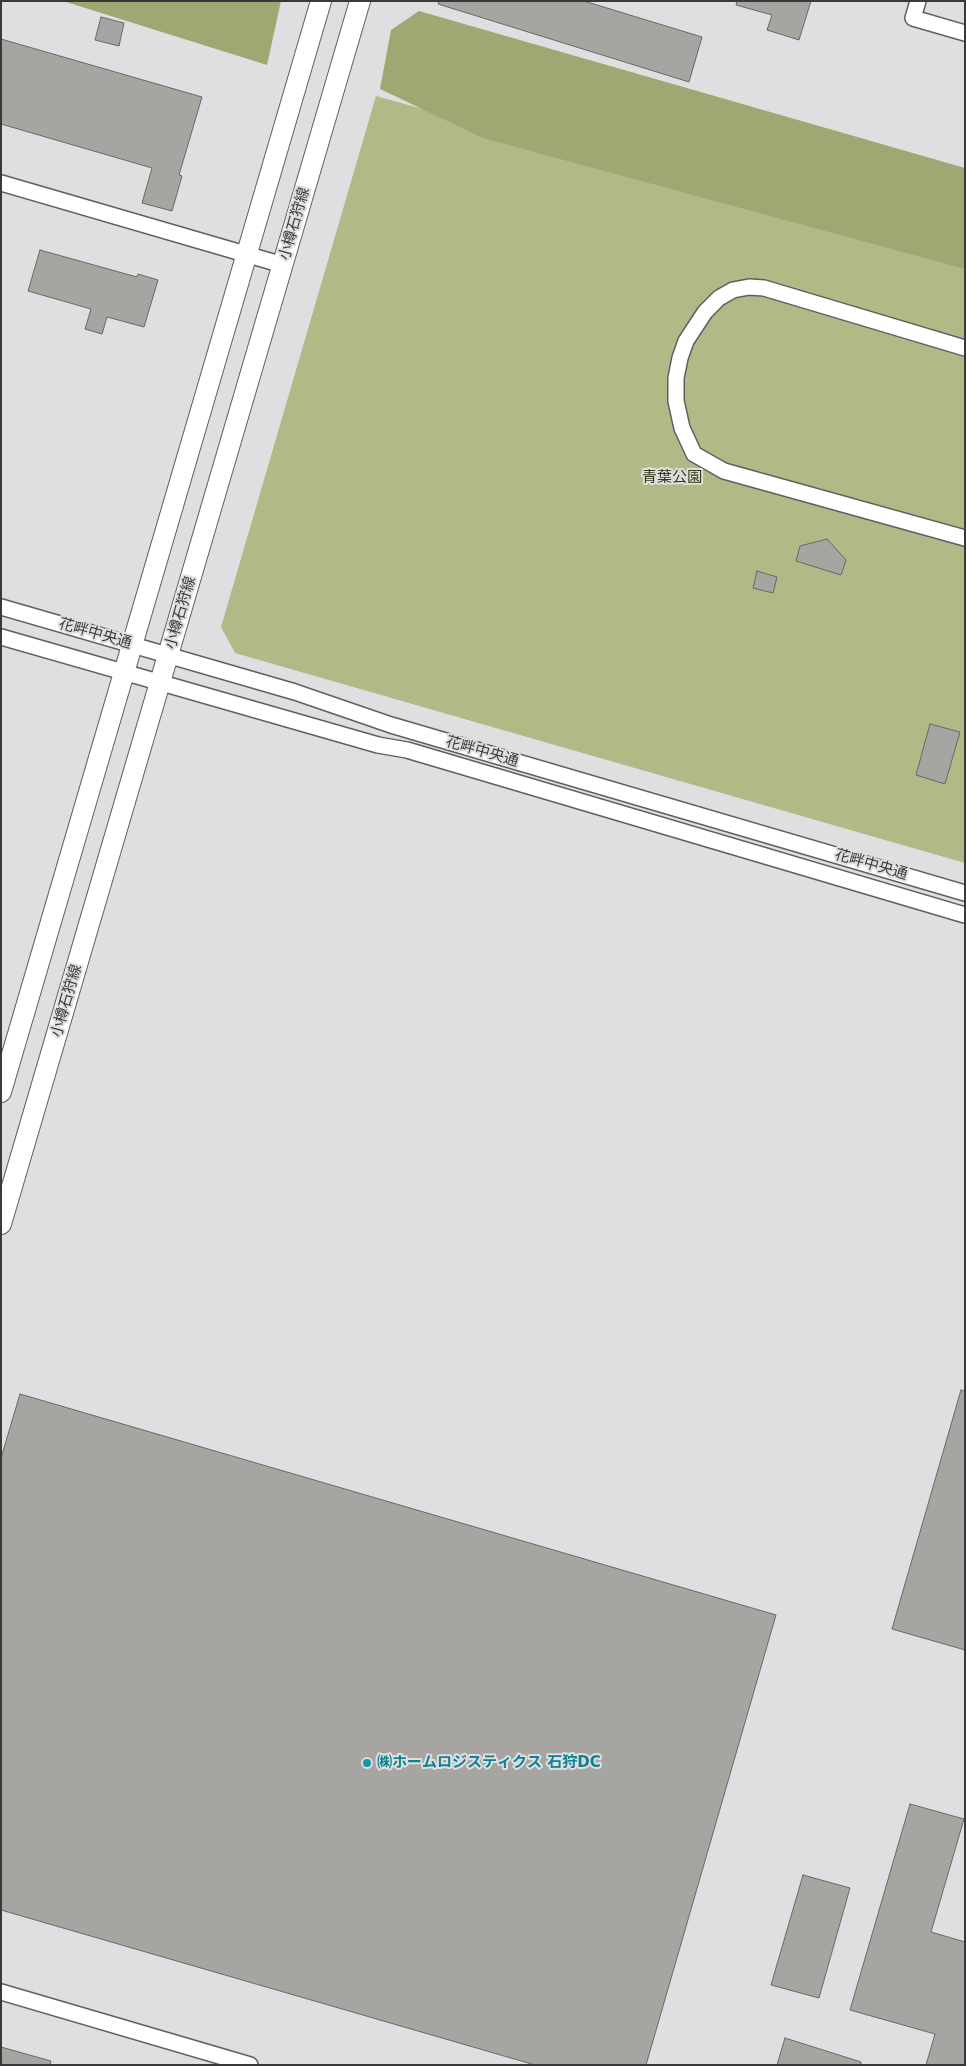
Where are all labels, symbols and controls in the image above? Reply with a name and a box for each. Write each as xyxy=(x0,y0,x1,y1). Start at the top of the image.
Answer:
street label: 小樽石狩線 xyxy=(276,185,314,263)
park label: 青葉公園 xyxy=(642,469,702,487)
street label: 小樽石狩線 xyxy=(162,574,200,652)
street label: 花畔中央通 xyxy=(56,615,134,653)
street label: 花畔中央通 xyxy=(443,733,521,771)
street label: 花畔中央通 xyxy=(832,846,910,884)
street label: 小樽石狩線 xyxy=(48,962,86,1040)
place label: ㈱ホームロジスティクス 石狩DC xyxy=(377,1754,601,1772)
marker: ㈱ホームロジスティクス 石狩DC xyxy=(361,1757,373,1769)

